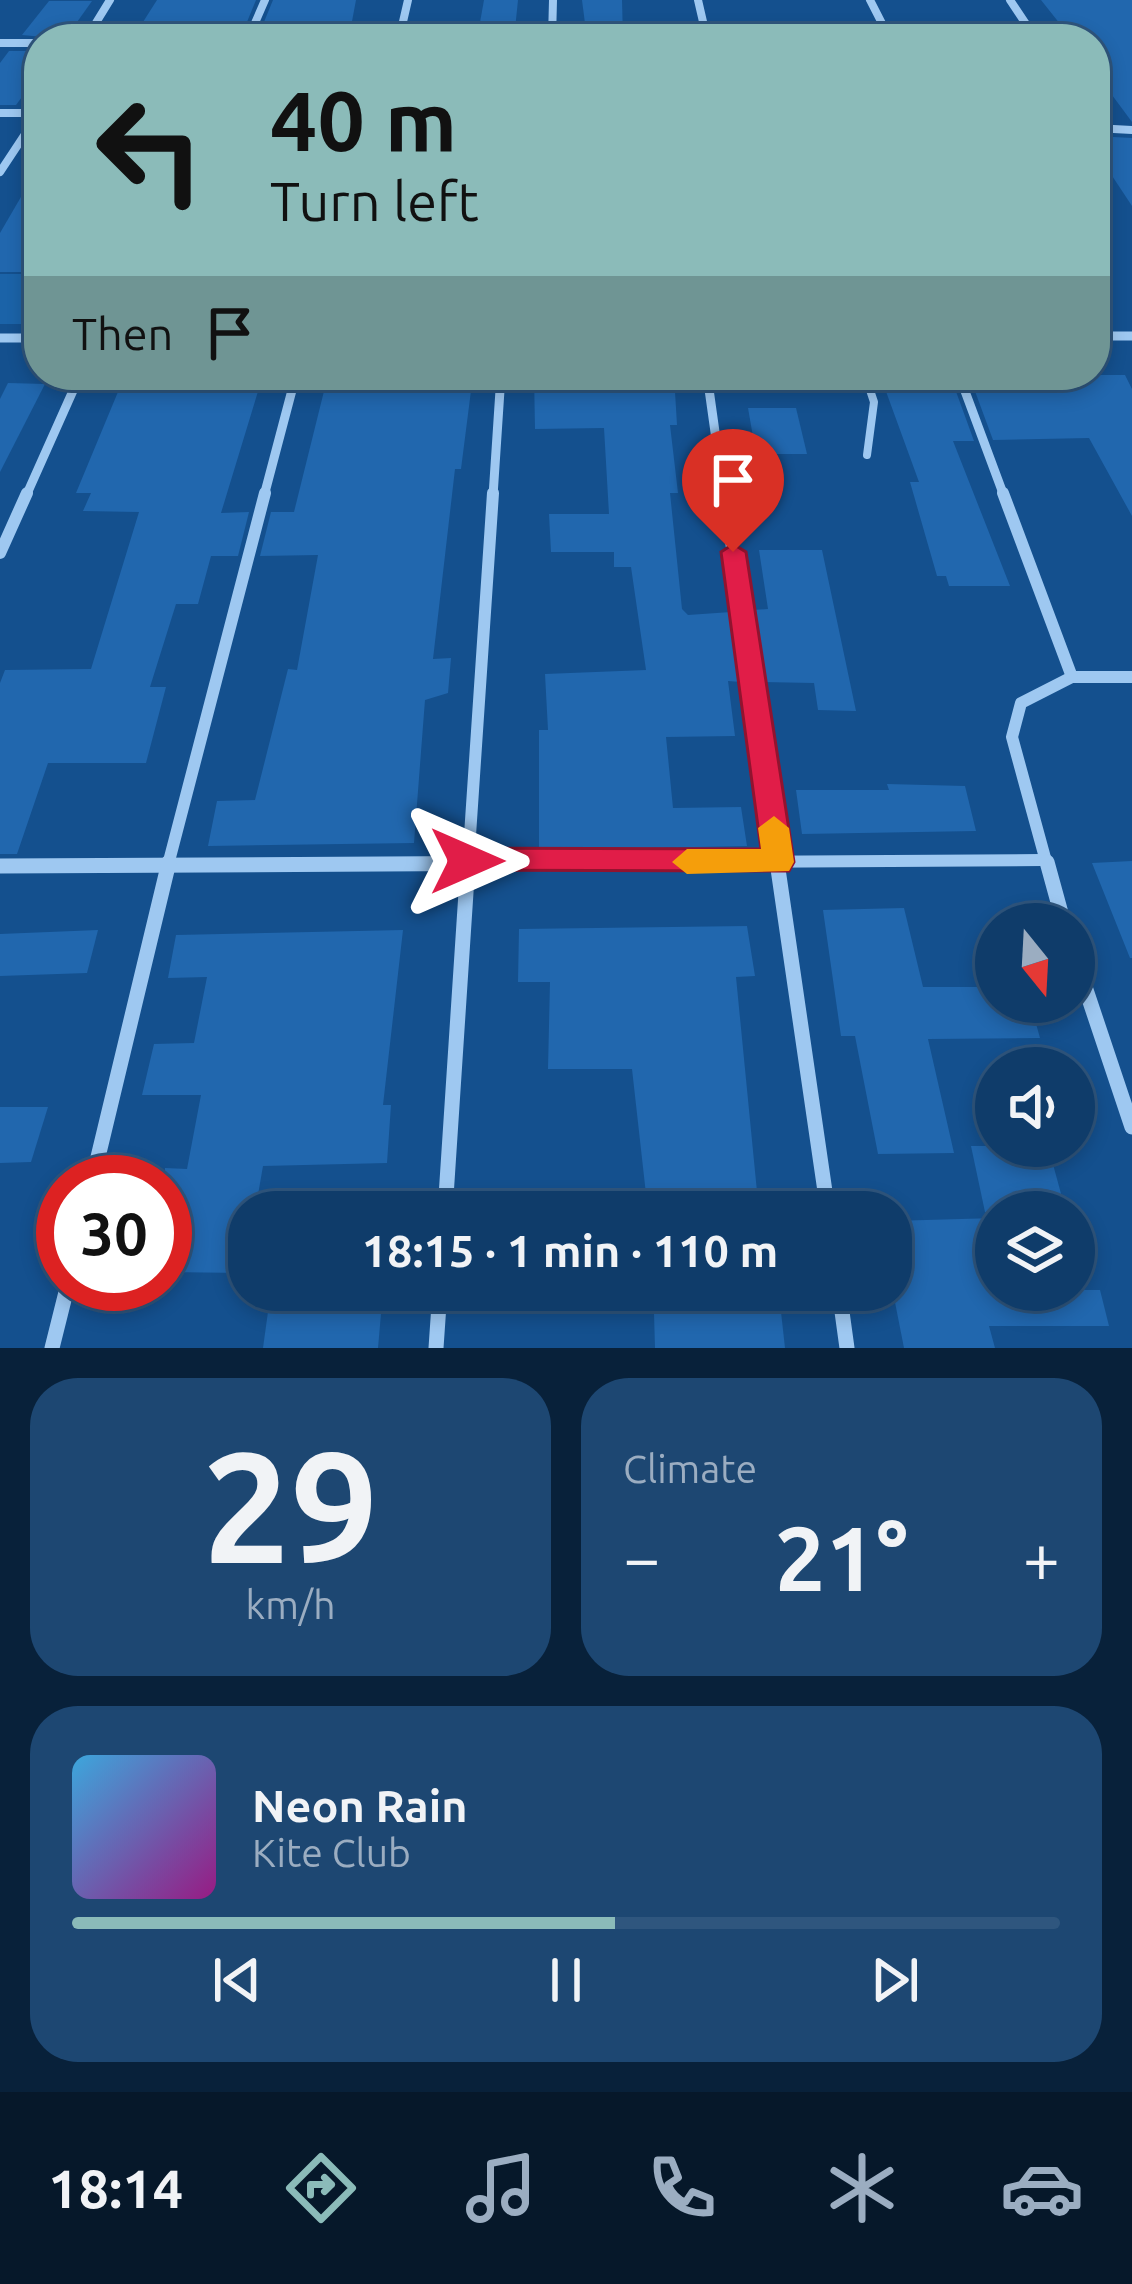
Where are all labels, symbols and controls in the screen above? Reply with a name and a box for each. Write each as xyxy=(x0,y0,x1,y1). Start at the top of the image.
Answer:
icon: left xyxy=(72,72,228,228)
text: 40 m xyxy=(270,73,457,167)
text: Turn left xyxy=(270,171,479,231)
icon: arrive xyxy=(197,300,263,366)
text: Then xyxy=(72,308,173,359)
pin xyxy=(682,429,784,552)
icon: arrive xyxy=(700,447,766,513)
position arrow xyxy=(404,798,530,924)
north arrow xyxy=(975,903,1095,1023)
map controls xyxy=(975,903,1095,1311)
button: sound xyxy=(975,1047,1095,1167)
speed limit sign: 30 xyxy=(36,1155,192,1311)
button: layers xyxy=(975,1191,1095,1311)
text: 18:15 · 1 min · 110 m xyxy=(362,1225,778,1276)
text: 29 xyxy=(203,1418,378,1592)
text: Climate xyxy=(623,1447,757,1490)
text: 21° xyxy=(775,1507,908,1608)
text: − xyxy=(623,1520,660,1594)
text: + xyxy=(1023,1520,1060,1594)
text: km/h xyxy=(245,1583,336,1626)
text: Neon Rain xyxy=(252,1780,467,1831)
text: Kite Club xyxy=(252,1831,411,1874)
icon: previous xyxy=(204,1947,270,2013)
icon: pause xyxy=(533,1947,599,2013)
icon: next xyxy=(862,1947,928,2013)
icon: directions xyxy=(279,2146,363,2230)
icon: music xyxy=(459,2146,543,2230)
icon: phone xyxy=(640,2146,724,2230)
icon: climate xyxy=(820,2146,904,2230)
icon: car xyxy=(1000,2146,1084,2230)
text: 18:14 xyxy=(48,2158,183,2218)

